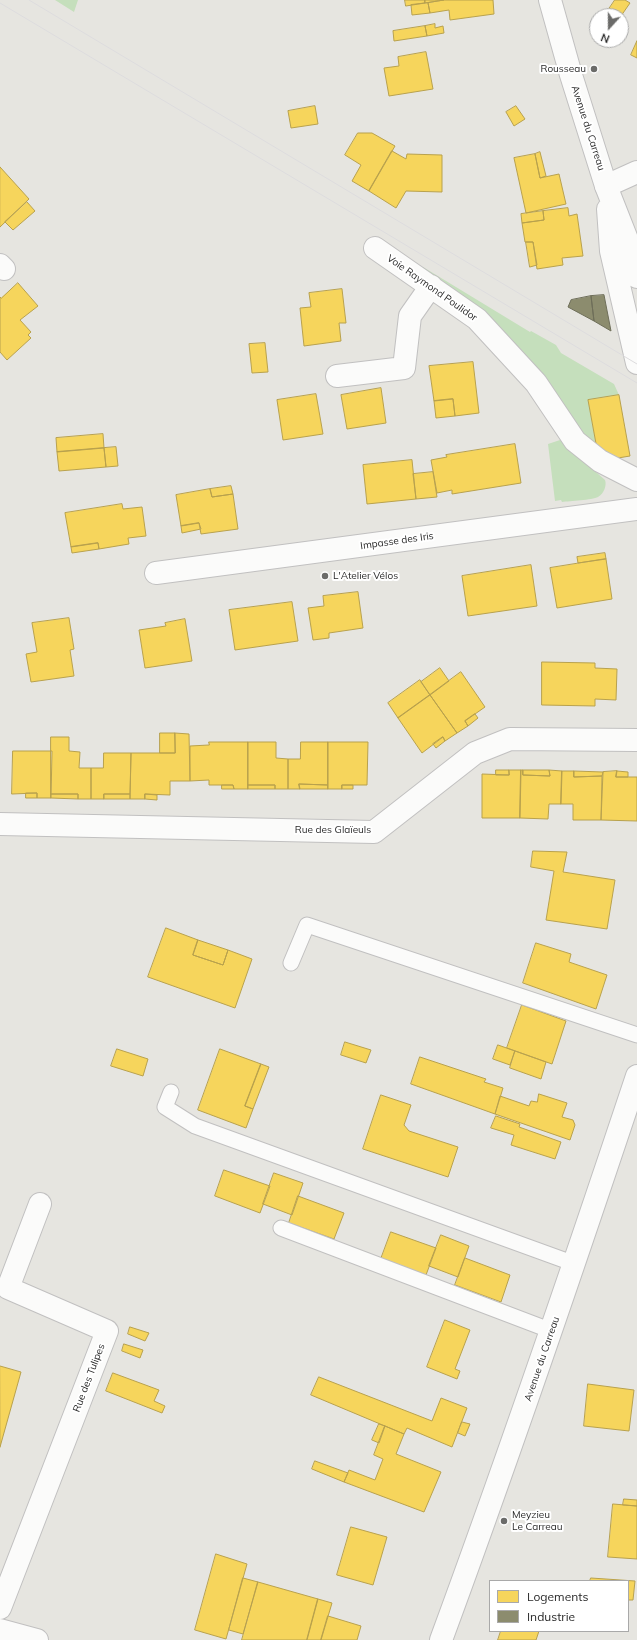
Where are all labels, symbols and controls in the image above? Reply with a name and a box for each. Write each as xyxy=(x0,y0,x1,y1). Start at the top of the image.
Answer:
north arrow xyxy=(589,8,629,48)
text: N xyxy=(599,30,611,46)
place label: Rousseau xyxy=(541,63,586,75)
marker: Rousseau xyxy=(589,64,599,74)
street label: Avenue du Carreau xyxy=(569,84,607,172)
street label: Voie Raymond Poulidor xyxy=(385,252,479,324)
street label: Impasse des Iris xyxy=(360,530,434,552)
place label: L'Atelier Vélos xyxy=(333,570,398,582)
marker: L'Atelier Vélos xyxy=(320,571,330,581)
street label: Rue des Glaïeuls xyxy=(295,824,371,836)
street label: Avenue du Carreau xyxy=(522,1315,562,1403)
street label: Rue des Tulipes xyxy=(70,1342,108,1414)
place label: Meyzieu Le Carreau xyxy=(512,1509,563,1532)
marker: Meyzieu Le Carreau xyxy=(499,1516,509,1526)
legend xyxy=(489,1580,629,1632)
text: Logements xyxy=(527,1589,588,1604)
text: Industrie xyxy=(527,1609,575,1624)

